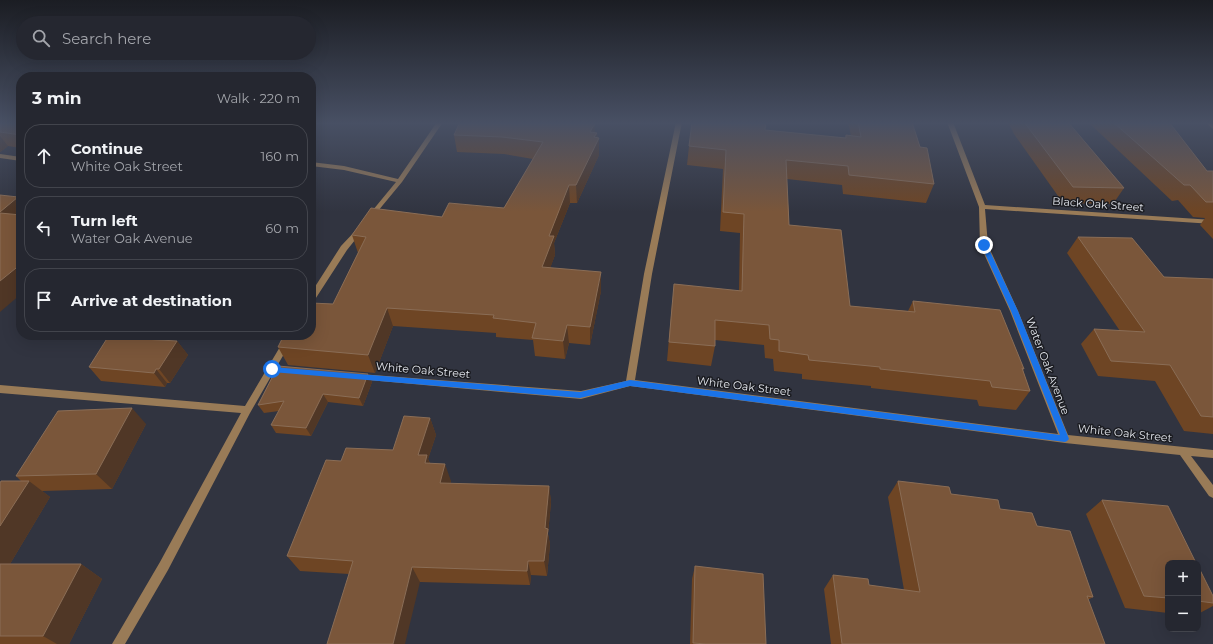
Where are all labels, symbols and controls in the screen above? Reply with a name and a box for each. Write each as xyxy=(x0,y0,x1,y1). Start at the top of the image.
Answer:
search box xyxy=(16,16,316,60)
icon: search xyxy=(30,27,52,49)
text: Search here xyxy=(62,29,151,48)
text: 3 min xyxy=(32,88,82,108)
text: Walk · 220 m xyxy=(217,90,300,106)
text: Continue xyxy=(71,139,143,158)
icon: ahead xyxy=(33,145,55,167)
text: 160 m xyxy=(261,148,299,164)
text: White Oak Street xyxy=(71,158,183,174)
street label: Black Oak Street xyxy=(1052,194,1145,214)
text: Turn left xyxy=(71,211,138,230)
icon: left xyxy=(33,217,55,239)
text: 60 m xyxy=(265,220,299,236)
text: Water Oak Avenue xyxy=(71,230,193,246)
route end xyxy=(975,236,993,254)
icon: arrive xyxy=(33,289,55,311)
text: Arrive at destination xyxy=(71,291,232,310)
street label: Water Oak Avenue xyxy=(1023,315,1073,417)
street label: White Oak Street xyxy=(375,359,471,381)
route start xyxy=(263,360,281,378)
street label: White Oak Street xyxy=(696,373,792,399)
street label: White Oak Street xyxy=(1077,421,1173,445)
map controls xyxy=(1165,560,1201,632)
button: + xyxy=(1165,560,1201,596)
button: − xyxy=(1165,596,1201,632)

